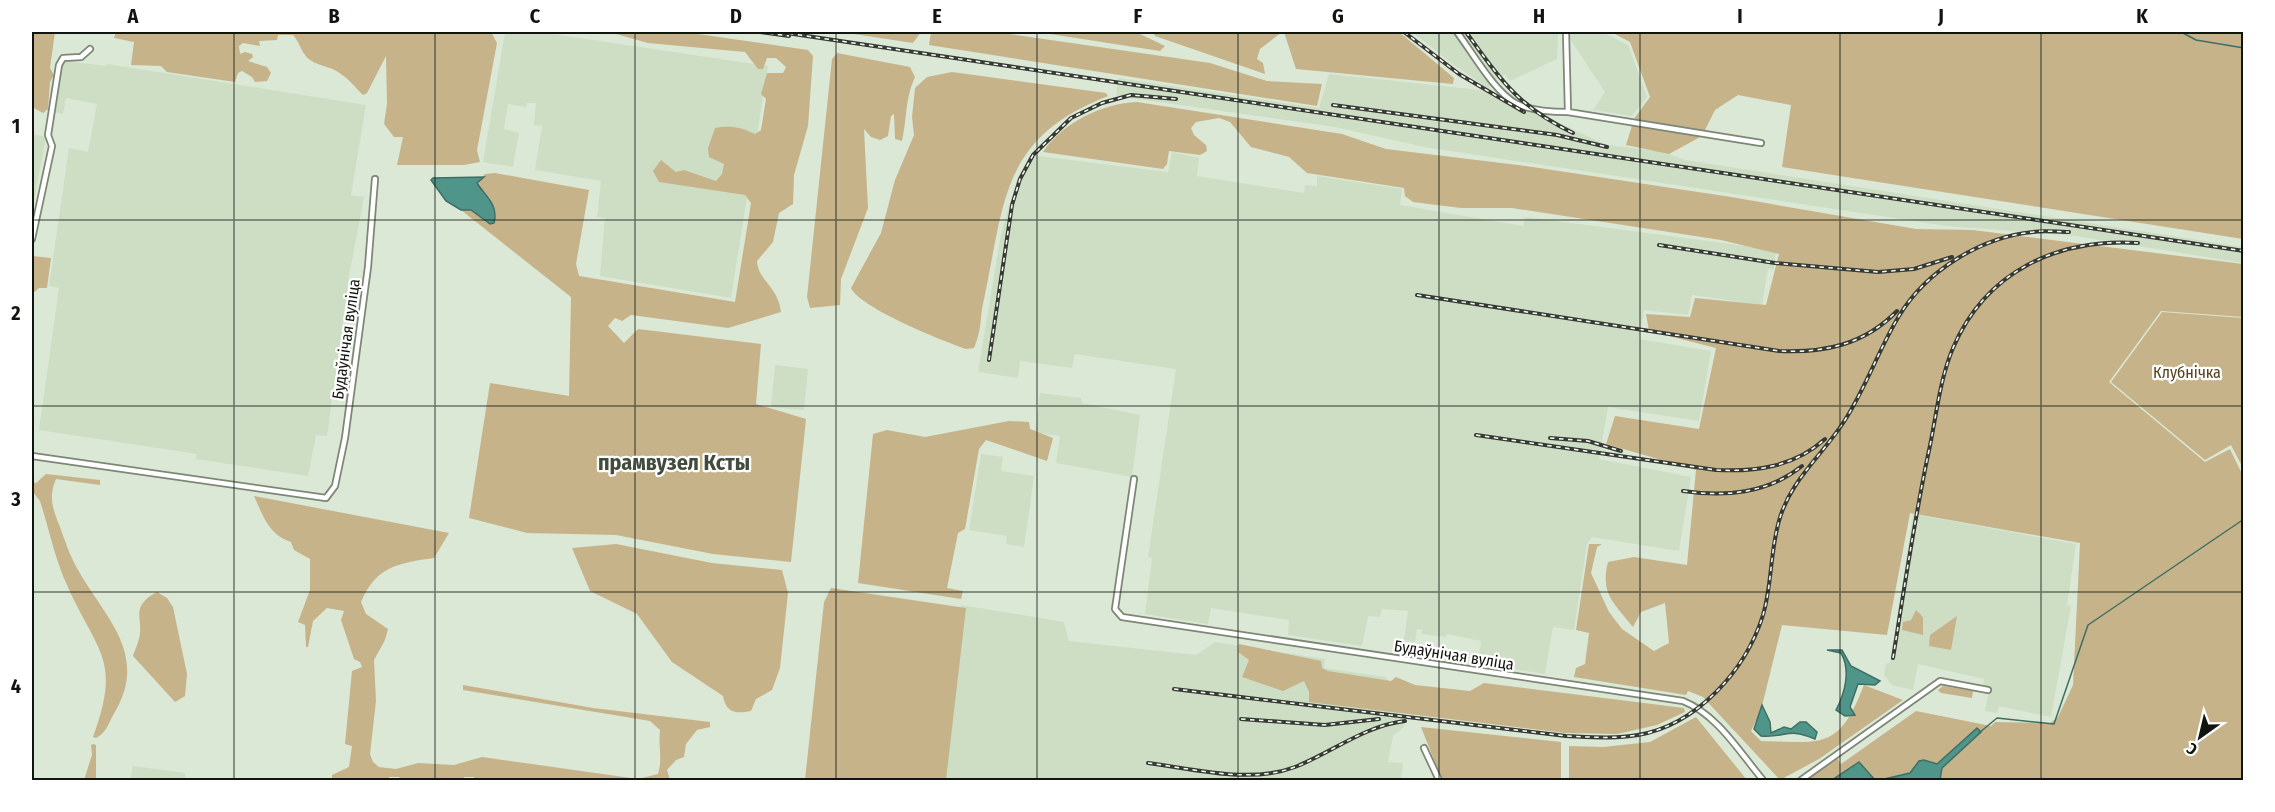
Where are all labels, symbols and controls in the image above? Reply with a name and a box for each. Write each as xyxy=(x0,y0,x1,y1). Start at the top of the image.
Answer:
text: A xyxy=(127,4,140,28)
text: B xyxy=(328,4,340,28)
text: C xyxy=(530,4,541,28)
text: D xyxy=(730,4,742,28)
text: E xyxy=(932,4,942,28)
text: F xyxy=(1134,4,1143,28)
text: G xyxy=(1332,4,1344,28)
text: H xyxy=(1533,4,1545,28)
text: I xyxy=(1737,4,1743,28)
text: J xyxy=(1937,4,1944,28)
text: K xyxy=(2136,4,2148,28)
text: 1 xyxy=(12,114,20,138)
street label: Будаўнічая вуліца xyxy=(328,277,364,400)
text: 2 xyxy=(10,301,21,325)
park label: Клубнічка xyxy=(2153,363,2221,382)
district label: прамвузел Ксты xyxy=(598,449,750,476)
text: 3 xyxy=(10,487,21,511)
street label: Будаўнічая вуліца xyxy=(1393,636,1516,674)
text: 4 xyxy=(11,674,21,698)
north arrow xyxy=(2170,707,2230,767)
text: С xyxy=(2183,738,2201,759)

